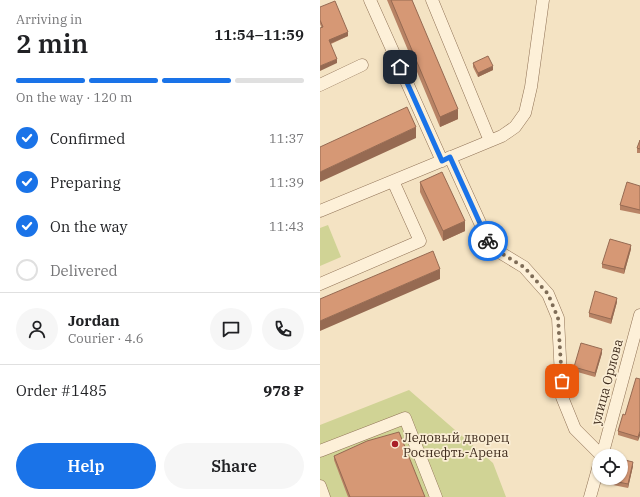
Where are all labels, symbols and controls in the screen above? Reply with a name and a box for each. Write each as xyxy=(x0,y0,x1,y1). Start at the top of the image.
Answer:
text: Arriving in xyxy=(16,11,82,28)
text: 11:54–11:59 xyxy=(214,25,304,44)
text: 2 min xyxy=(16,26,88,60)
pin xyxy=(383,50,417,84)
icon: home xyxy=(389,56,411,78)
text: On the way · 120 m xyxy=(16,89,132,106)
icon: check xyxy=(16,127,38,149)
text: Confirmed xyxy=(50,129,125,148)
text: 11:37 xyxy=(269,130,304,147)
icon: check xyxy=(16,171,38,193)
text: Preparing xyxy=(50,173,121,192)
text: 11:39 xyxy=(269,174,304,191)
icon: check xyxy=(16,215,38,237)
text: On the way xyxy=(50,217,128,236)
text: 11:43 xyxy=(269,218,304,235)
courier xyxy=(468,221,508,261)
icon: bike xyxy=(477,230,499,252)
text: Delivered xyxy=(50,261,118,280)
button: person xyxy=(16,308,58,350)
button: chat xyxy=(210,308,252,350)
button: phone xyxy=(262,308,304,350)
text: Jordan xyxy=(68,311,120,330)
text: Courier · 4.6 xyxy=(68,330,144,347)
street label: улица Орлова xyxy=(587,337,627,427)
pin xyxy=(545,364,579,398)
icon: bag xyxy=(551,370,573,392)
text: Order #1485 xyxy=(16,381,107,400)
text: 978 ₽ xyxy=(263,381,304,400)
place label: Ледовый дворец Роснефть-Арена xyxy=(403,429,510,461)
marker: Ледовый дворец Роснефть-Арена xyxy=(390,439,400,449)
button: Help xyxy=(16,443,156,489)
button: Share xyxy=(164,443,304,489)
map controls xyxy=(592,449,628,485)
button: locate xyxy=(592,449,628,485)

